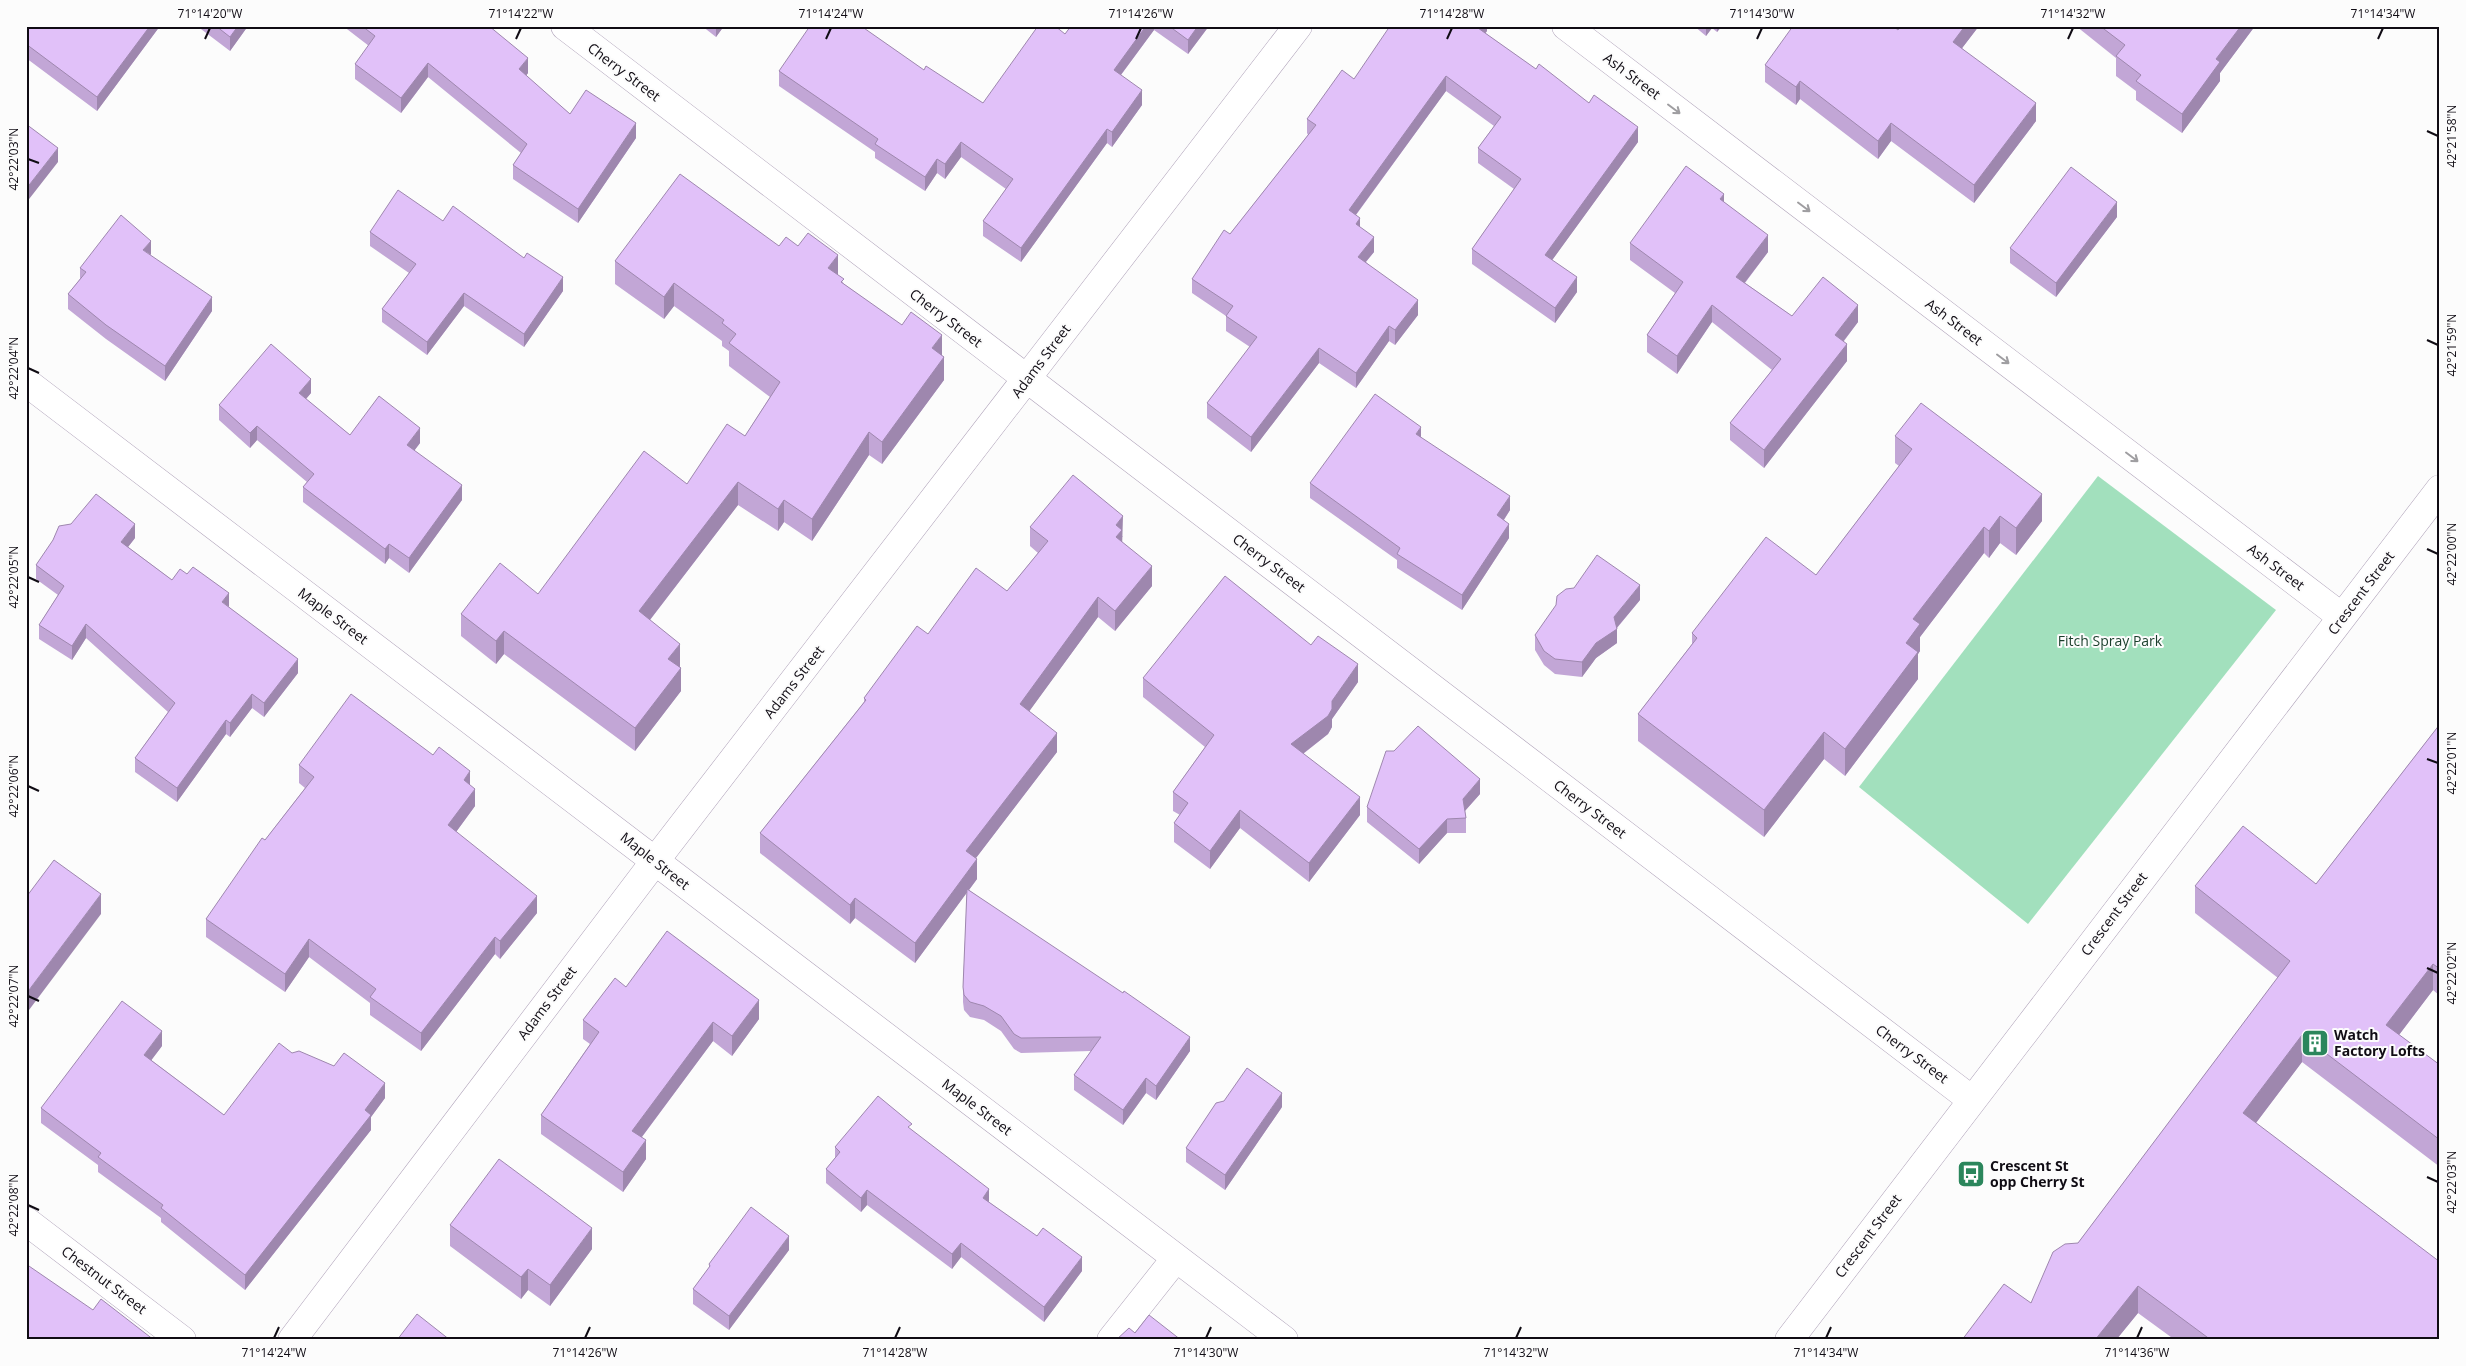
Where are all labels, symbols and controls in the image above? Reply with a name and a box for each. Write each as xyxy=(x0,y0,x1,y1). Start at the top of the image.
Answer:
text: 71°14'20"W xyxy=(178,5,242,22)
text: 71°14'22"W xyxy=(489,5,553,22)
text: 71°14'24"W xyxy=(799,5,863,22)
text: 71°14'26"W xyxy=(1109,5,1173,22)
text: 71°14'28"W xyxy=(1420,5,1484,22)
text: 71°14'30"W xyxy=(1730,5,1794,22)
text: 71°14'32"W xyxy=(2041,5,2105,22)
text: 71°14'34"W xyxy=(2351,5,2415,22)
street label: Cherry Street xyxy=(584,38,665,105)
street label: Ash Street xyxy=(1600,48,1665,103)
one-way arrow xyxy=(1667,103,1680,114)
text: 42°21'58"N xyxy=(2443,105,2460,167)
text: 42°22'03"N xyxy=(5,128,22,190)
one-way arrow xyxy=(1797,202,1810,213)
street label: Cherry Street xyxy=(906,284,987,351)
street label: Ash Street xyxy=(1922,294,1987,349)
text: 42°21'59"N xyxy=(2443,314,2460,376)
street label: Adams Street xyxy=(1007,320,1075,401)
text: 42°22'04"N xyxy=(5,337,22,399)
one-way arrow xyxy=(1996,353,2009,364)
one-way arrow xyxy=(2125,452,2139,462)
text: 42°22'00"N xyxy=(2443,523,2460,585)
street label: Cherry Street xyxy=(1229,529,1310,596)
street label: Ash Street xyxy=(2244,539,2309,594)
text: 42°22'05"N xyxy=(5,546,22,608)
street label: Crescent Street xyxy=(2323,547,2398,638)
street label: Maple Street xyxy=(294,583,372,648)
park label: Fitch Spray Park xyxy=(2058,631,2163,650)
street label: Adams Street xyxy=(759,641,828,722)
text: 42°22'01"N xyxy=(2443,732,2460,794)
text: 42°22'06"N xyxy=(5,755,22,817)
street label: Cherry Street xyxy=(1550,775,1631,842)
street label: Maple Street xyxy=(617,828,694,894)
street label: Crescent Street xyxy=(2076,868,2151,959)
text: 42°22'02"N xyxy=(2443,942,2460,1004)
street label: Adams Street xyxy=(513,962,581,1043)
text: 42°22'07"N xyxy=(5,965,22,1027)
street label: Cherry Street xyxy=(1872,1020,1953,1087)
place label: Watch Factory Lofts xyxy=(2334,1025,2425,1060)
building icon: Watch Factory Lofts xyxy=(2300,1028,2330,1058)
street label: Maple Street xyxy=(938,1074,1016,1139)
text: 42°22'03"N xyxy=(2443,1151,2460,1213)
place label: Crescent St opp Cherry St xyxy=(1990,1156,2085,1191)
bus stop icon: Crescent St opp Cherry St xyxy=(1956,1159,1986,1189)
text: 42°22'08"N xyxy=(5,1174,22,1236)
street label: Crescent Street xyxy=(1830,1190,1905,1281)
street label: Chestnut Street xyxy=(58,1241,151,1318)
text: 71°14'24"W xyxy=(242,1344,306,1361)
text: 71°14'26"W xyxy=(553,1344,617,1361)
text: 71°14'28"W xyxy=(863,1344,927,1361)
text: 71°14'30"W xyxy=(1174,1344,1238,1361)
text: 71°14'32"W xyxy=(1484,1344,1548,1361)
text: 71°14'34"W xyxy=(1794,1344,1858,1361)
text: 71°14'36"W xyxy=(2105,1344,2169,1361)

